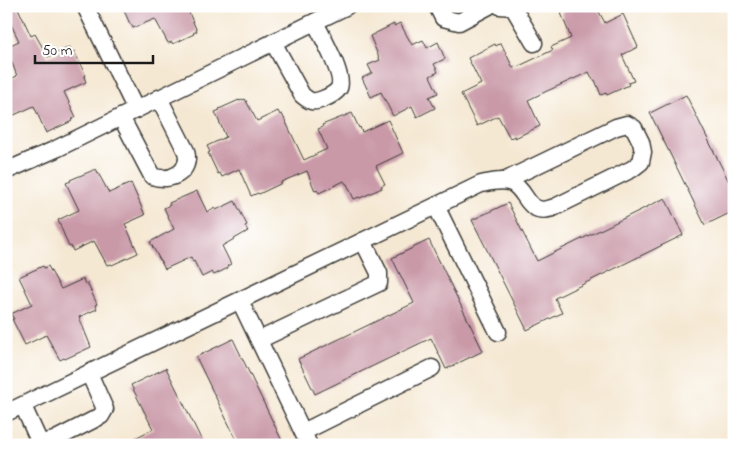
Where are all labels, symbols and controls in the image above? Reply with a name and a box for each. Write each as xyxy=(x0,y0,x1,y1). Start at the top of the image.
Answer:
scale bar xyxy=(35,32,152,64)
text: 50 m xyxy=(42,40,73,62)

